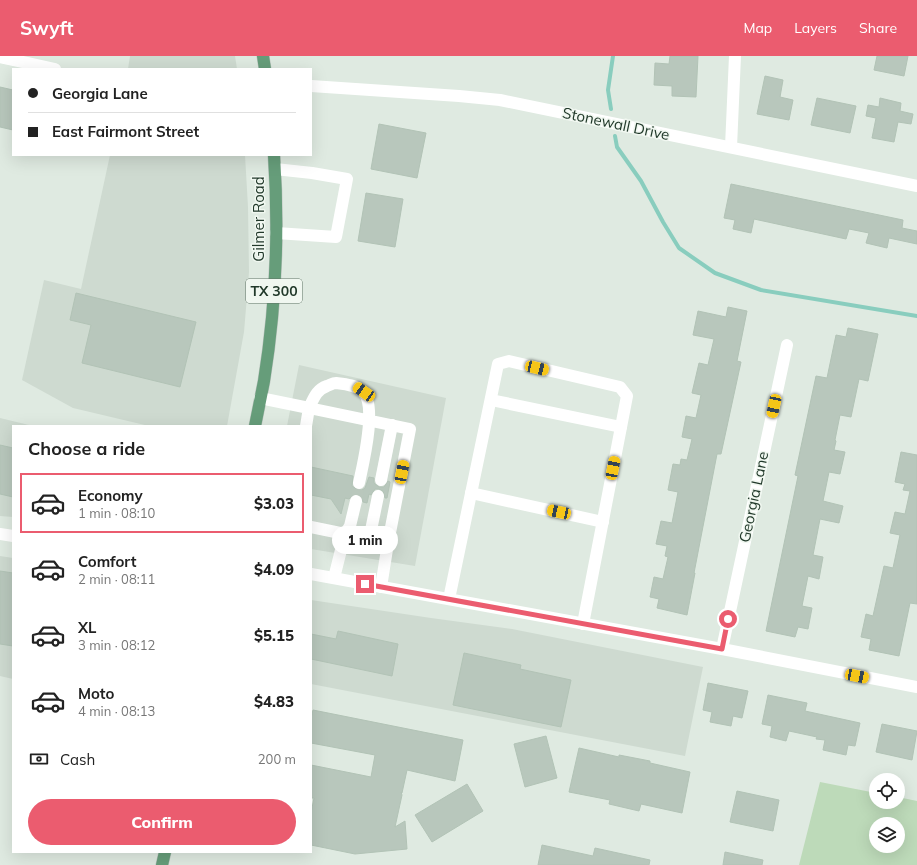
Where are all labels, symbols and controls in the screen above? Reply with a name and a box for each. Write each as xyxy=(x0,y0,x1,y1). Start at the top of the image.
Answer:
text: Swyft xyxy=(20,16,74,40)
text: Map xyxy=(743,19,772,37)
text: Layers xyxy=(794,19,837,37)
text: Share xyxy=(859,19,897,37)
text: Georgia Lane xyxy=(52,84,148,103)
street label: Stonewall Drive xyxy=(561,103,671,144)
text: East Fairmont Street xyxy=(52,122,199,141)
street label: Gilmer Road xyxy=(249,176,268,262)
road number: TX 300 xyxy=(246,279,302,303)
car xyxy=(524,359,550,377)
car xyxy=(351,380,377,404)
car xyxy=(766,393,782,419)
text: Choose a ride xyxy=(28,437,145,460)
street label: Georgia Lane xyxy=(735,450,772,544)
car xyxy=(605,455,621,481)
car xyxy=(394,459,410,485)
icon: car xyxy=(30,485,66,521)
text: Economy xyxy=(78,486,143,505)
text: $3.03 xyxy=(254,494,294,513)
car xyxy=(546,504,572,520)
text: 1 min · 08:10 xyxy=(78,505,155,521)
callout: 1 min xyxy=(332,526,398,554)
text: 1 min xyxy=(348,532,382,548)
icon: car xyxy=(30,551,66,587)
text: Comfort xyxy=(78,552,136,571)
text: $4.09 xyxy=(254,560,294,579)
text: 2 min · 08:11 xyxy=(78,571,155,587)
route end xyxy=(356,575,374,593)
route start xyxy=(719,610,737,628)
icon: car xyxy=(30,617,66,653)
text: XL xyxy=(78,618,96,637)
text: $5.15 xyxy=(254,626,294,645)
text: 3 min · 08:12 xyxy=(78,637,155,653)
car xyxy=(844,668,870,684)
icon: car xyxy=(30,683,66,719)
text: Moto xyxy=(78,684,114,703)
text: $4.83 xyxy=(254,692,294,711)
text: 4 min · 08:13 xyxy=(78,703,155,719)
icon: cash xyxy=(28,748,50,770)
text: Cash xyxy=(60,750,95,769)
text: 200 m xyxy=(258,751,296,767)
map controls xyxy=(869,773,905,853)
button: locate xyxy=(869,773,905,809)
button: Confirm xyxy=(28,799,296,845)
button: layers xyxy=(869,817,905,853)

